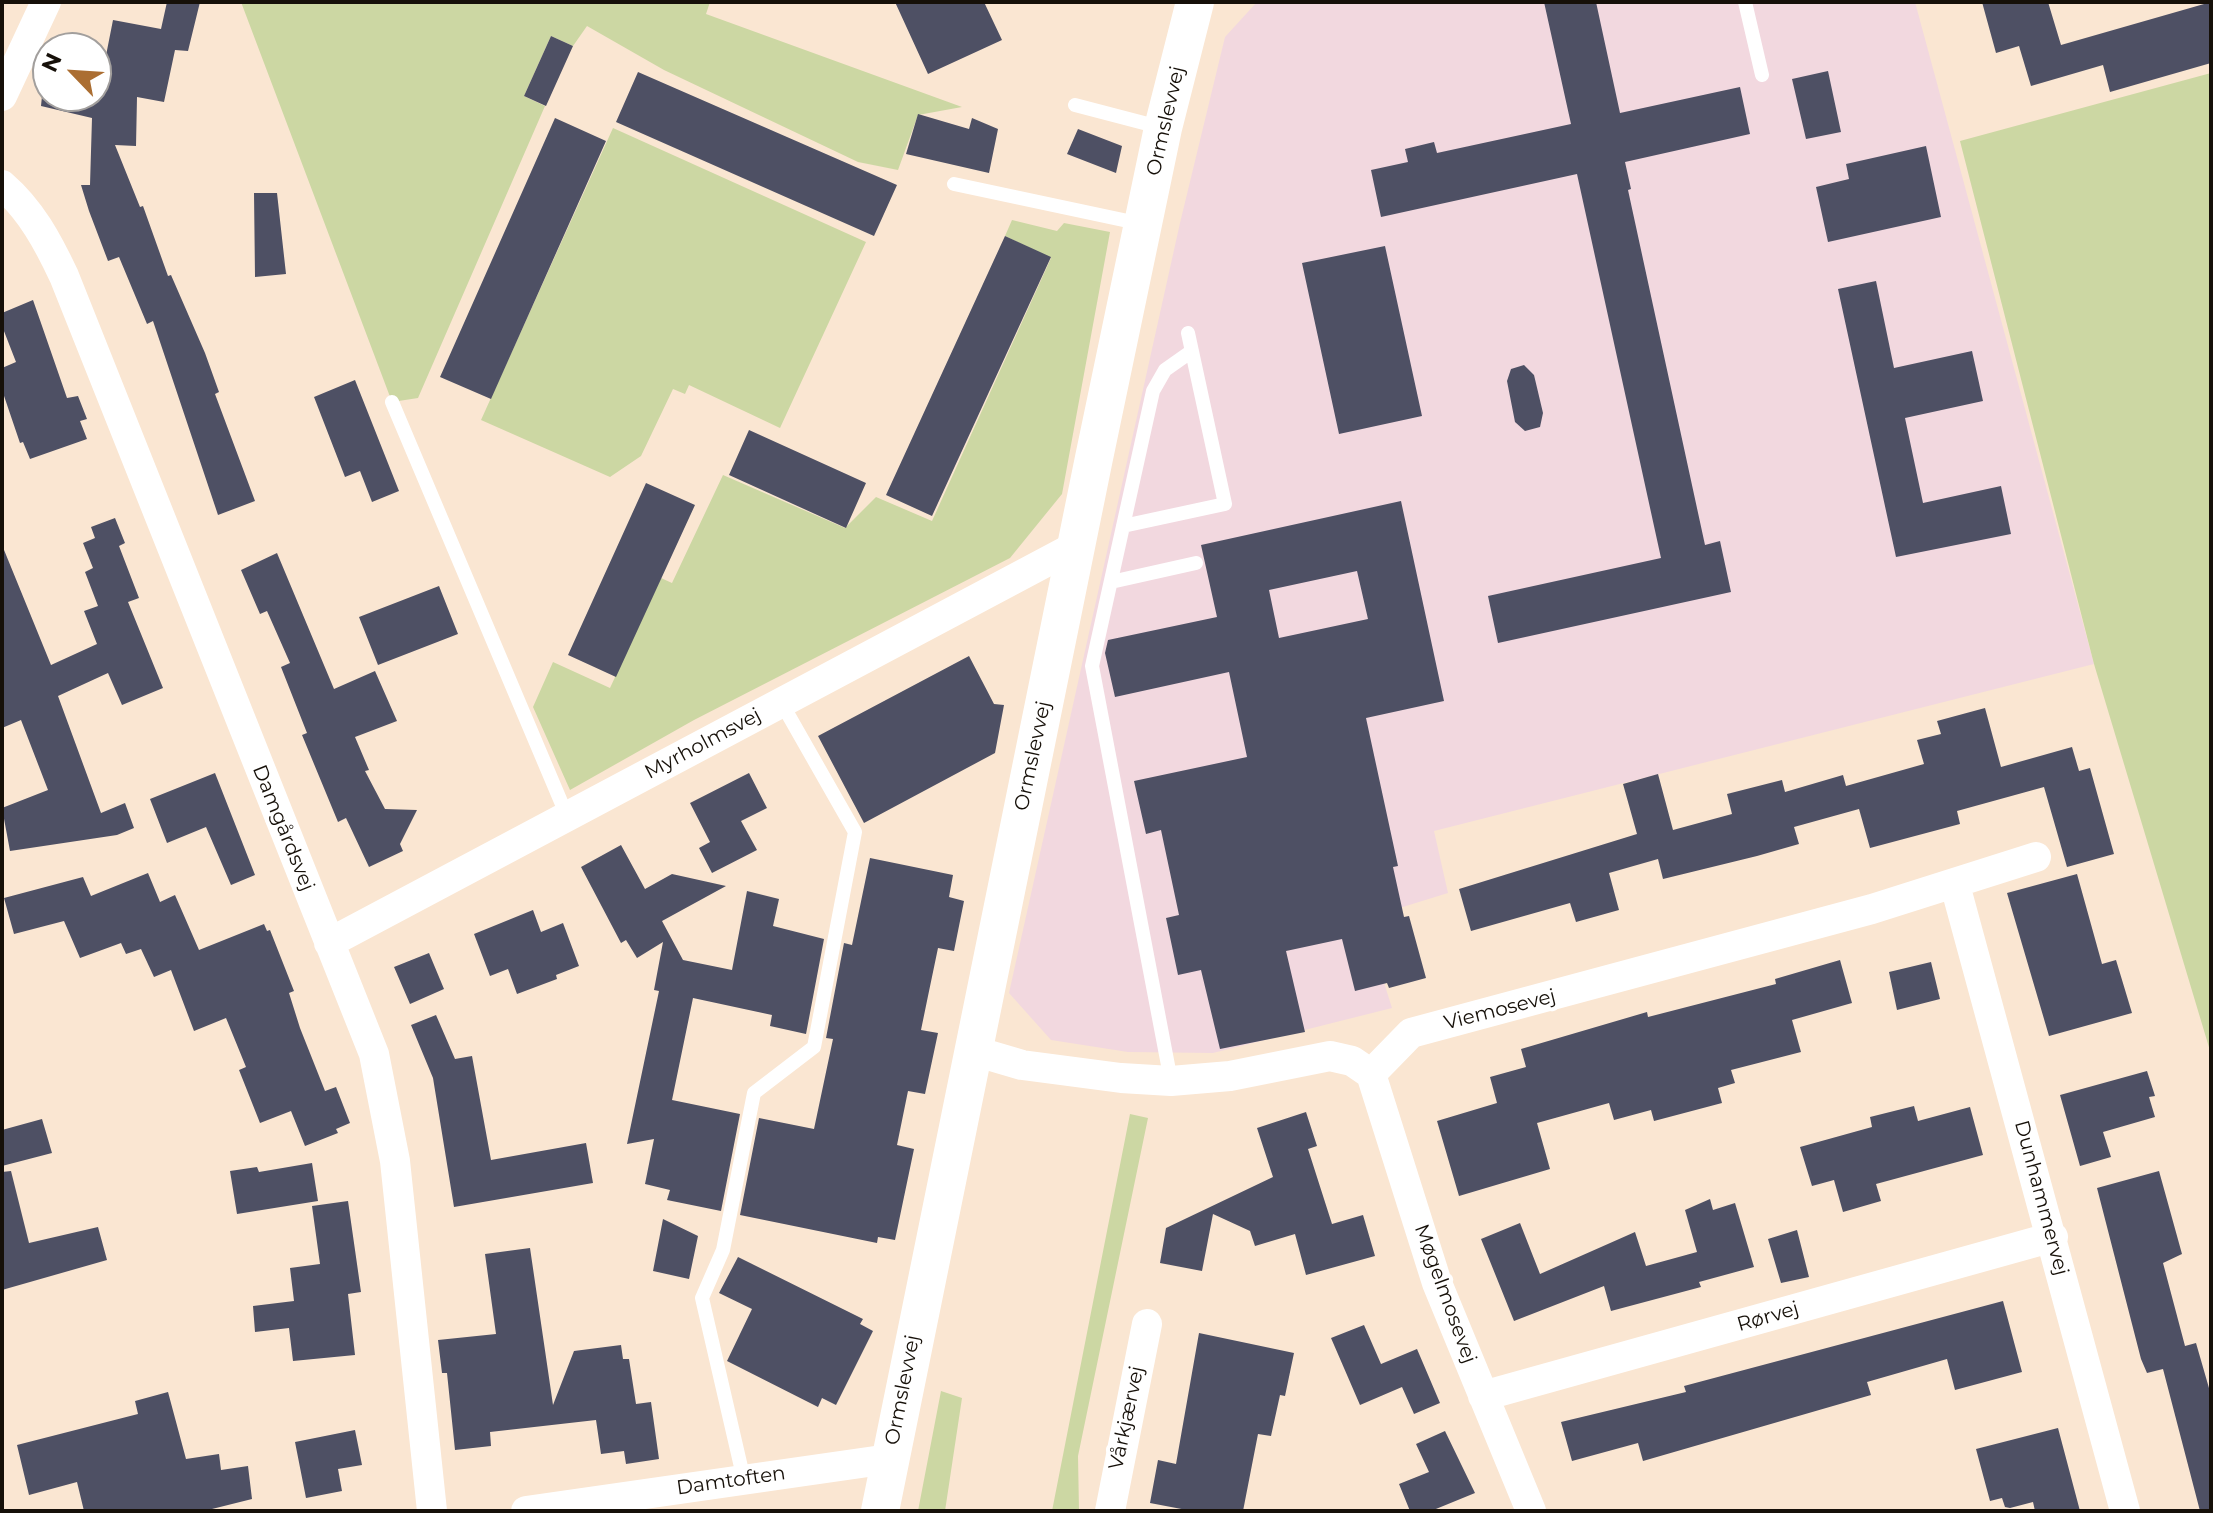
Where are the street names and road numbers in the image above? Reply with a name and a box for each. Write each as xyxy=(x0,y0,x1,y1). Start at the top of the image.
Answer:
street label: Ormslevvej xyxy=(1142,64,1190,178)
street label: Ormslevvej xyxy=(1010,699,1056,813)
street label: Myrholmsvej xyxy=(641,703,765,785)
street label: Damgårdsvej xyxy=(247,761,319,895)
street label: Viemosevej xyxy=(1442,985,1558,1035)
street label: Dunhammervej xyxy=(2009,1118,2073,1278)
street label: Møgelmosevej xyxy=(1409,1221,1481,1367)
street label: Rørvej xyxy=(1734,1297,1802,1337)
street label: Ormslevvej xyxy=(881,1333,925,1447)
street label: Vårkjærvej xyxy=(1104,1364,1150,1472)
street label: Damtoften xyxy=(675,1461,787,1501)

